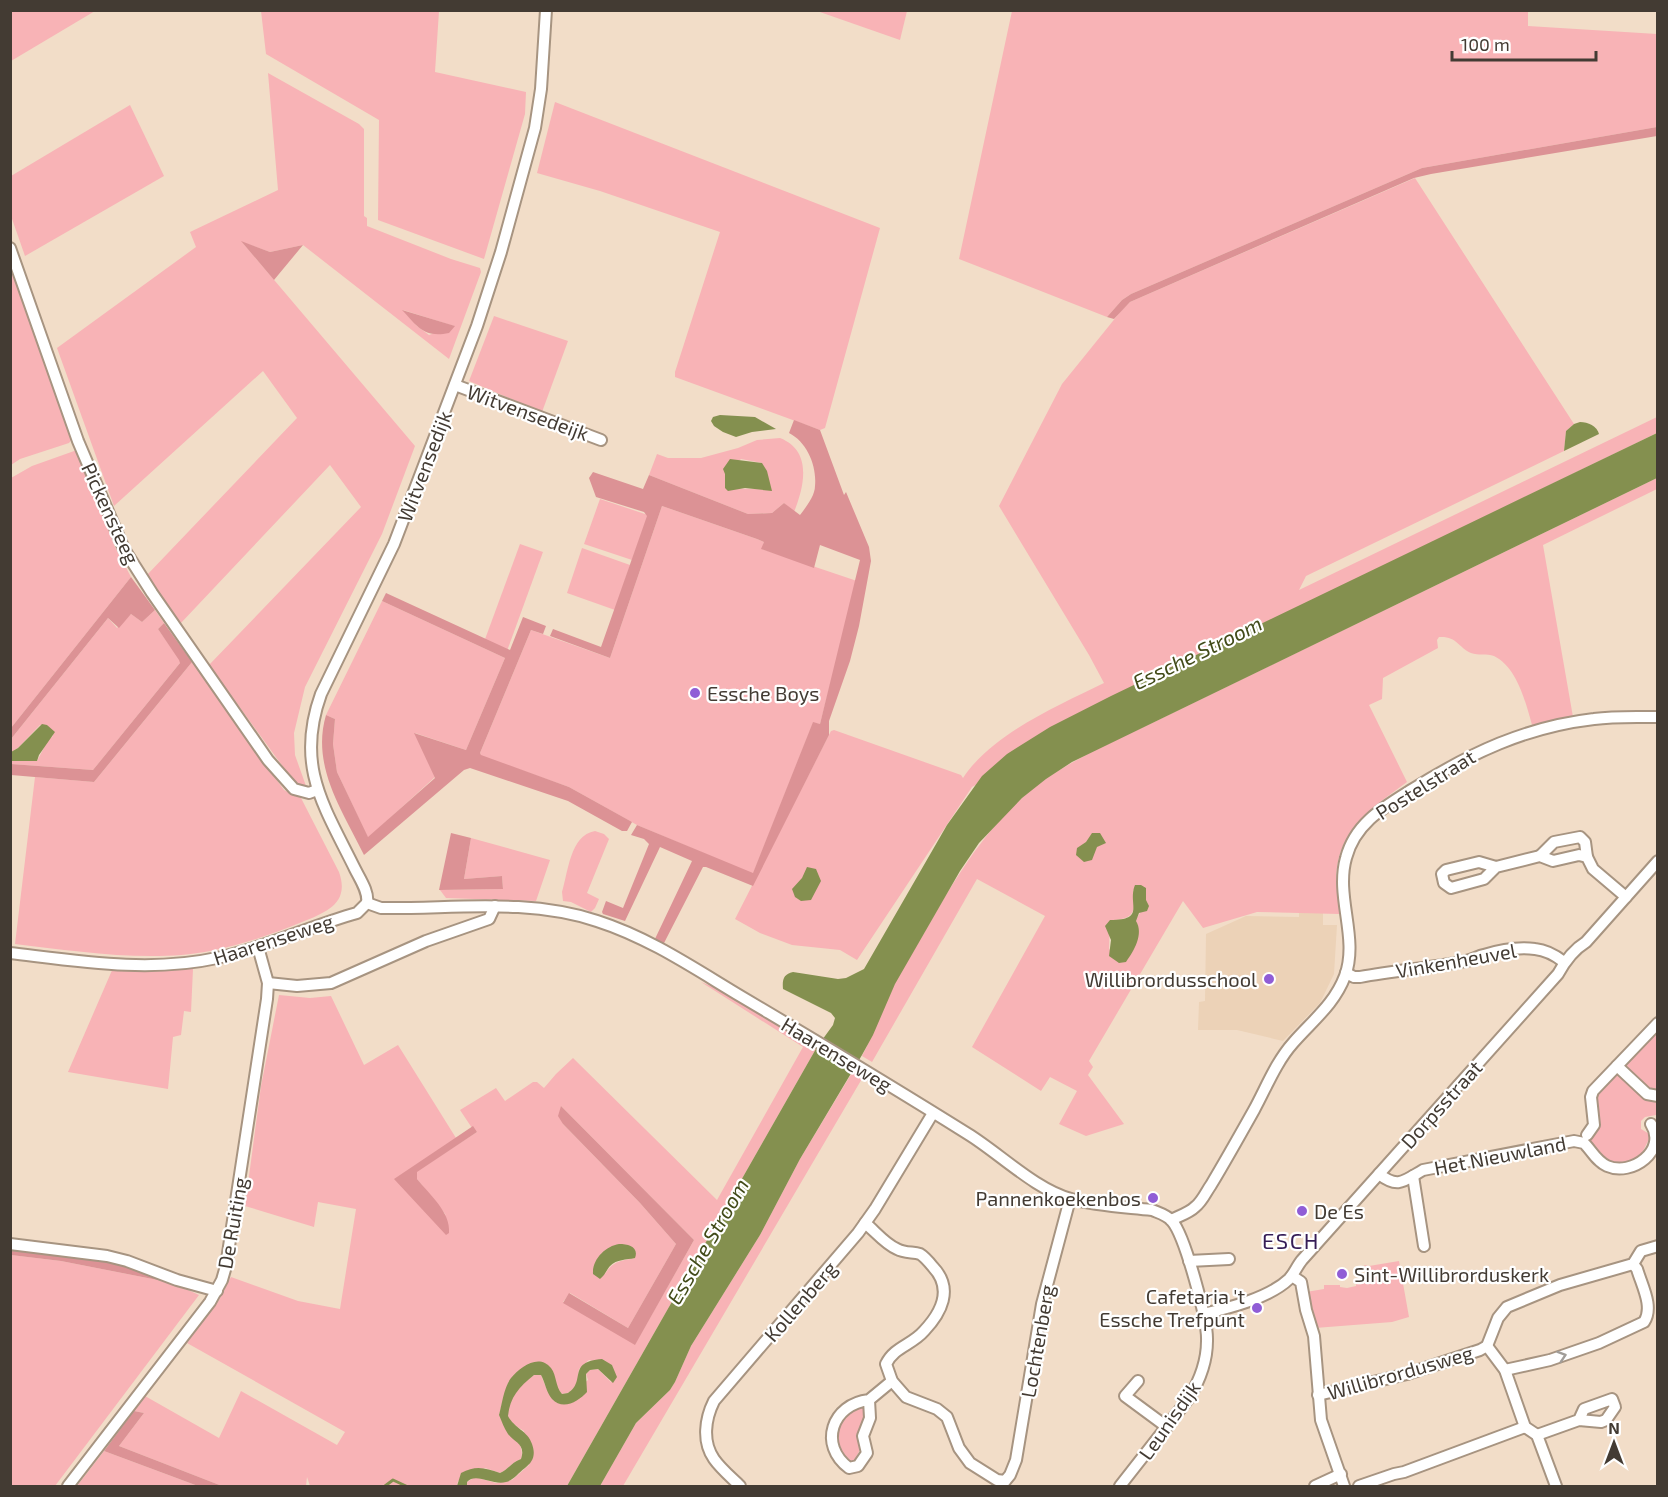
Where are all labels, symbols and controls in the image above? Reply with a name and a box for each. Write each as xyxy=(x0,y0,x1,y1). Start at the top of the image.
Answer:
scale bar xyxy=(1452,24,1596,62)
text: 100 m xyxy=(1461,33,1510,55)
street label: Witvensedeijk xyxy=(464,379,592,445)
street label: Witvensedijk xyxy=(392,407,456,525)
street label: Pickensteeg xyxy=(77,458,145,568)
water label: Essche Stroom xyxy=(1128,610,1266,694)
place label: Essche Boys xyxy=(707,681,820,705)
marker: Essche Boys xyxy=(688,686,702,700)
street label: Postelstraat xyxy=(1371,744,1480,824)
street label: Haarenseweg xyxy=(210,908,336,970)
street label: Vinkenheuvel xyxy=(1394,938,1518,982)
place label: Willibrordusschool xyxy=(1085,967,1257,991)
marker: Willibrordusschool xyxy=(1262,972,1276,986)
street label: Haarenseweg xyxy=(777,1012,897,1096)
street label: Dorpsstraat xyxy=(1395,1055,1487,1153)
street label: Het Nieuwland xyxy=(1432,1130,1568,1180)
water label: Essche Stroom xyxy=(661,1174,753,1308)
street label: De Ruiting xyxy=(212,1175,252,1271)
place label: Pannenkoekenbos xyxy=(976,1186,1141,1210)
marker: Pannenkoekenbos xyxy=(1146,1191,1160,1205)
place label: De Es xyxy=(1314,1199,1364,1223)
marker: De Es xyxy=(1295,1204,1309,1218)
district label: ESCH xyxy=(1262,1227,1320,1253)
street label: Kollenberg xyxy=(759,1256,841,1346)
place label: Sint-Willibrorduskerk xyxy=(1354,1262,1549,1286)
marker: Sint-Willibrorduskerk xyxy=(1335,1267,1349,1281)
street label: Lochtenberg xyxy=(1015,1283,1059,1399)
place label: Cafetaria 't Essche Trefpunt xyxy=(1099,1284,1245,1331)
marker: Cafetaria 't Essche Trefpunt xyxy=(1250,1301,1264,1315)
street label: Willibrordusweg xyxy=(1324,1340,1476,1404)
one-way arrow xyxy=(1556,1351,1567,1364)
street label: Leunisdijk xyxy=(1133,1376,1205,1464)
north arrow xyxy=(1584,1413,1644,1473)
text: N xyxy=(1608,1418,1620,1437)

